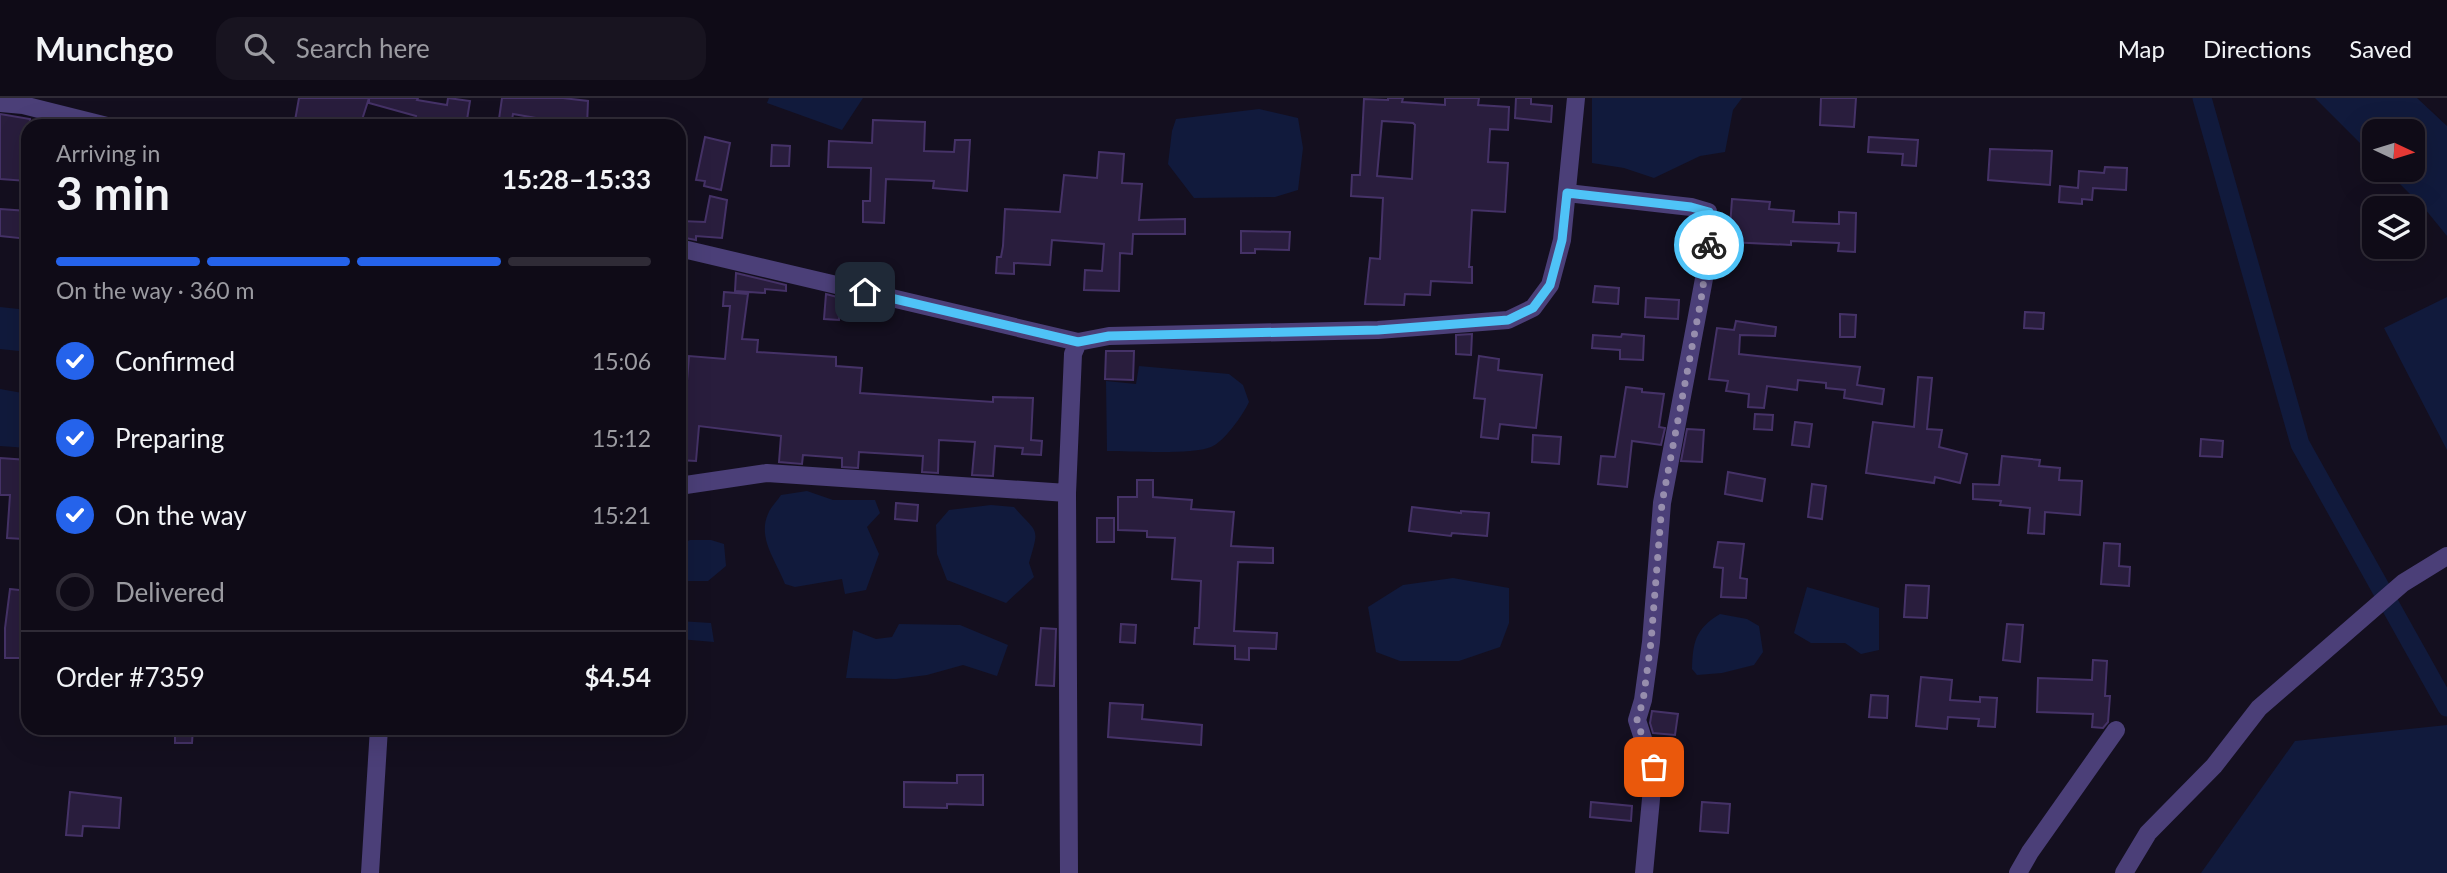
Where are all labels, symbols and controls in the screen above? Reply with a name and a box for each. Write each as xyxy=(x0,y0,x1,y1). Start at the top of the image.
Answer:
search box xyxy=(216,17,706,80)
text: Munchgo xyxy=(35,28,174,68)
icon: search xyxy=(240,29,278,67)
text: Search here xyxy=(296,32,430,64)
text: Map xyxy=(2118,34,2165,63)
text: Directions xyxy=(2203,34,2311,63)
text: Saved xyxy=(2349,34,2412,63)
north arrow xyxy=(2362,119,2426,182)
map controls xyxy=(2362,119,2425,259)
text: Arriving in xyxy=(56,139,160,167)
text: 15:28–15:33 xyxy=(502,163,651,195)
text: 3 min xyxy=(56,165,170,220)
button: layers xyxy=(2362,196,2425,259)
courier xyxy=(1674,210,1744,280)
icon: bike xyxy=(1690,226,1728,264)
pin xyxy=(835,262,895,322)
icon: home xyxy=(846,273,884,311)
text: On the way · 360 m xyxy=(56,276,255,304)
icon: check xyxy=(56,342,94,380)
text: Confirmed xyxy=(115,345,235,377)
text: 15:06 xyxy=(592,347,651,375)
icon: check xyxy=(56,419,94,457)
text: Preparing xyxy=(115,422,224,454)
text: 15:12 xyxy=(592,424,651,452)
icon: check xyxy=(56,496,94,534)
text: On the way xyxy=(115,499,247,531)
text: 15:21 xyxy=(592,501,651,529)
text: Delivered xyxy=(115,576,225,608)
text: Order #7359 xyxy=(56,661,205,693)
text: $4.54 xyxy=(585,661,651,693)
pin xyxy=(1624,737,1684,797)
icon: bag xyxy=(1635,748,1673,786)

